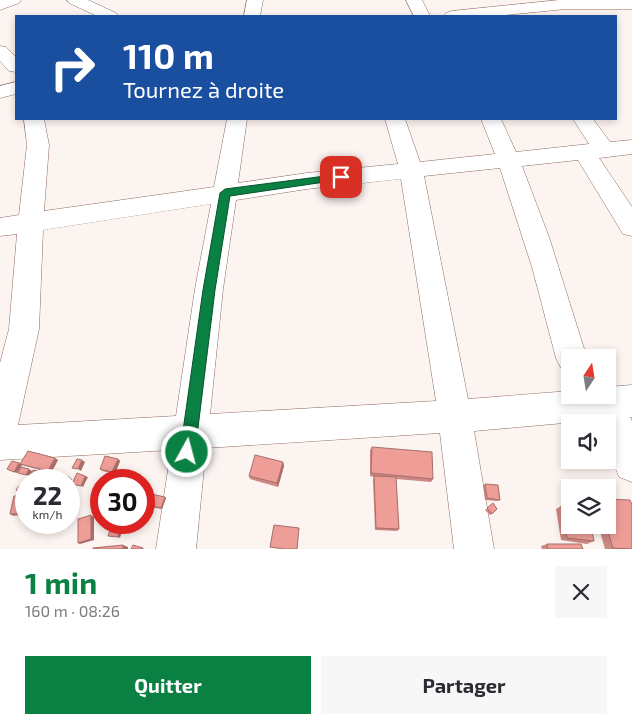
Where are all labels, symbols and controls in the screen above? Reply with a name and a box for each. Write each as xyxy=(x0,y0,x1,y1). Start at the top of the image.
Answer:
text: 110 m xyxy=(123,34,214,76)
icon: right xyxy=(40,35,105,100)
text: Tournez à droite xyxy=(123,76,284,102)
pin xyxy=(320,156,362,198)
icon: arrive xyxy=(327,163,355,191)
north arrow xyxy=(561,349,616,404)
map controls xyxy=(561,349,616,534)
button: sound xyxy=(561,414,616,469)
position arrow xyxy=(160,425,212,477)
speed limit sign: 30 xyxy=(90,469,155,534)
button: layers xyxy=(561,479,616,534)
text: 22 xyxy=(33,480,62,510)
text: km/h xyxy=(33,507,62,521)
text: 1 min xyxy=(25,564,97,600)
button: close xyxy=(555,566,607,618)
text: 160 m · 08:26 xyxy=(25,601,120,620)
button: Quitter xyxy=(25,656,311,714)
button: Partager xyxy=(321,656,607,714)

